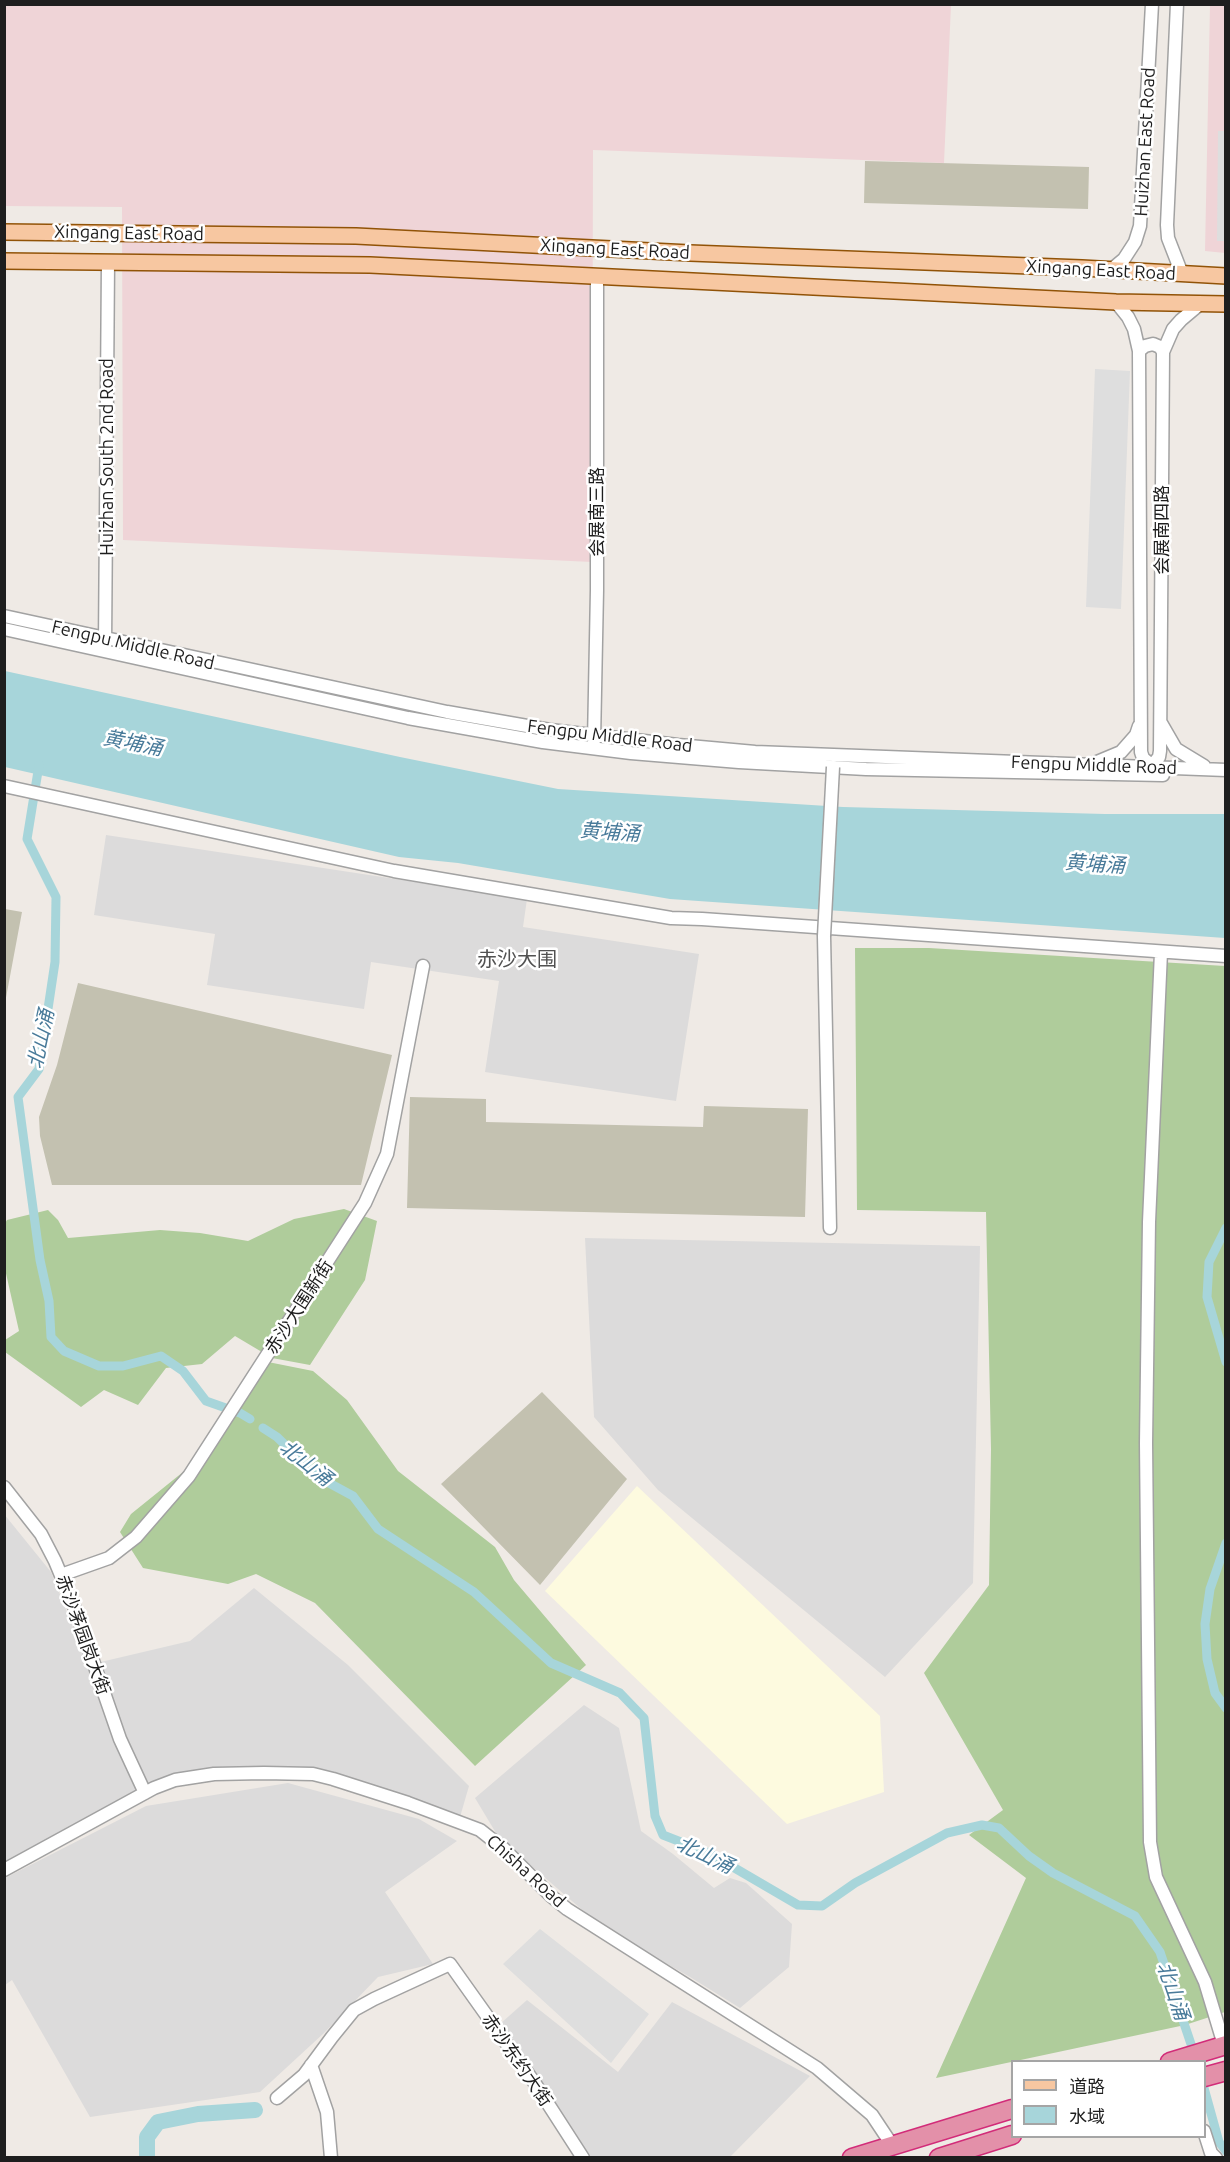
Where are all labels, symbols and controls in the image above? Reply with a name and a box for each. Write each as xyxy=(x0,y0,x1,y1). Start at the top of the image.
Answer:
street label: Huizhan East Road xyxy=(1130,67,1160,217)
street label: Xingang East Road xyxy=(54,221,204,245)
street label: Xingang East Road xyxy=(540,234,690,264)
street label: Xingang East Road xyxy=(1026,255,1176,285)
street label: Huizhan South 2nd Road xyxy=(96,358,118,556)
street label: 会展南三路 xyxy=(586,467,608,557)
street label: 会展南四路 xyxy=(1151,485,1173,575)
street label: Fengpu Middle Road xyxy=(50,616,216,674)
street label: Fengpu Middle Road xyxy=(526,715,694,757)
water label: 黄埔涌 xyxy=(101,725,165,761)
street label: Fengpu Middle Road xyxy=(1011,751,1177,779)
water label: 黄埔涌 xyxy=(579,818,641,846)
water label: 黄埔涌 xyxy=(1064,850,1126,878)
district label: 赤沙大围 xyxy=(477,947,557,971)
water label: 北山涌 xyxy=(23,1007,59,1071)
street label: 赤沙大围新街 xyxy=(261,1256,337,1358)
water label: 北山涌 xyxy=(275,1435,337,1491)
street label: 赤沙茅园岗大街 xyxy=(51,1572,115,1698)
street label: Chisha Road xyxy=(482,1830,570,1912)
water label: 北山涌 xyxy=(673,1831,737,1879)
water label: 北山涌 xyxy=(1152,1959,1194,2023)
street label: 赤沙东约大街 xyxy=(477,2010,557,2110)
legend xyxy=(1011,2060,1206,2138)
text: 道路 xyxy=(1069,2076,1105,2096)
text: 水域 xyxy=(1069,2106,1105,2126)

